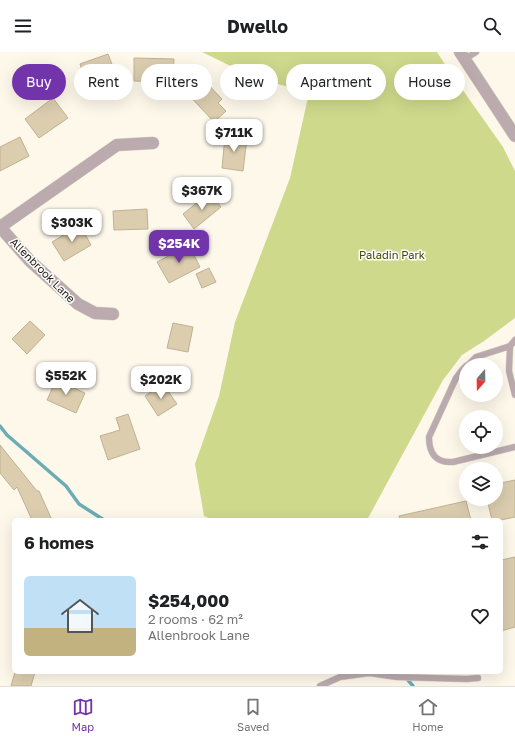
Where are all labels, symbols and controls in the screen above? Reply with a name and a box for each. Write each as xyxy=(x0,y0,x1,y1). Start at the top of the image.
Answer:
icon: menu xyxy=(12,15,34,37)
text: Dwello xyxy=(227,15,288,37)
icon: search xyxy=(481,15,503,37)
chip: Buy xyxy=(12,64,66,100)
chip: Rent xyxy=(74,64,133,100)
chip: Filters xyxy=(141,64,212,100)
chip: New xyxy=(220,64,278,100)
chip: Apartment xyxy=(286,64,386,100)
chip: House xyxy=(394,64,465,100)
pin: $711K xyxy=(206,119,262,153)
text: $711K xyxy=(215,124,253,140)
pin: $367K xyxy=(174,177,230,211)
text: $367K xyxy=(181,182,223,198)
pin: $303K xyxy=(44,209,100,243)
text: $303K xyxy=(51,214,93,230)
pin: $254K xyxy=(151,230,207,264)
street label: Allenbrook Lane xyxy=(8,235,78,305)
text: $254K xyxy=(158,235,200,251)
park label: Paladin Park xyxy=(359,248,425,261)
north arrow xyxy=(459,358,503,402)
map controls xyxy=(459,358,503,506)
pin: $552K xyxy=(38,362,94,396)
pin: $202K xyxy=(133,366,189,400)
text: $552K xyxy=(45,367,87,383)
text: $202K xyxy=(140,371,182,387)
button: locate xyxy=(459,410,503,454)
button: layers xyxy=(459,462,503,506)
icon: filters xyxy=(469,531,491,553)
text: 6 homes xyxy=(24,532,94,553)
text: $254,000 xyxy=(148,590,229,611)
icon: home xyxy=(56,592,104,640)
icon: heart xyxy=(469,605,491,627)
text: 2 rooms · 62 m² xyxy=(148,611,243,627)
text: Allenbrook Lane xyxy=(148,627,250,643)
tab: Map xyxy=(72,696,94,733)
tab: Saved xyxy=(237,696,269,733)
tab: Home xyxy=(412,696,443,733)

